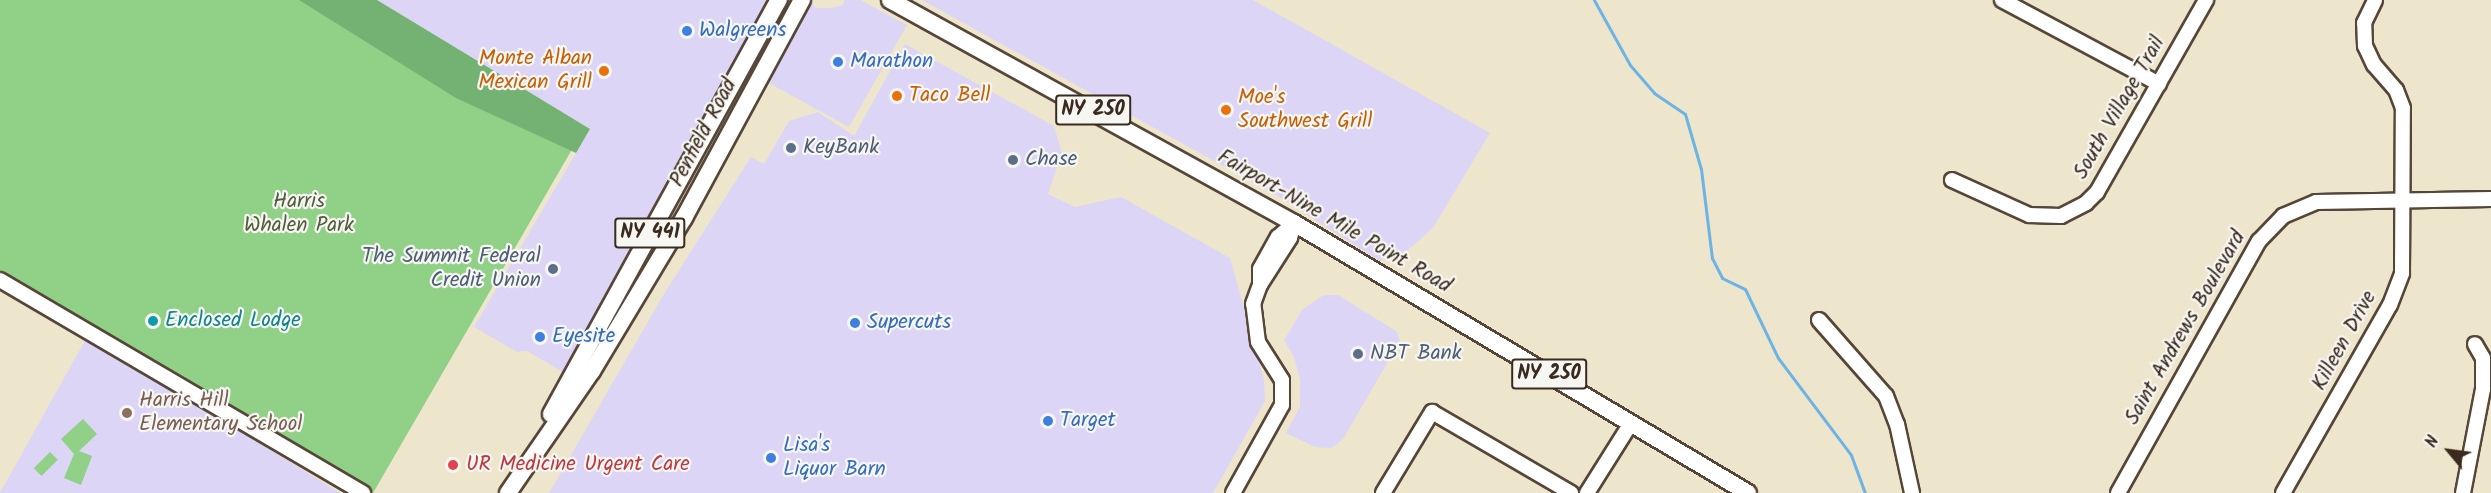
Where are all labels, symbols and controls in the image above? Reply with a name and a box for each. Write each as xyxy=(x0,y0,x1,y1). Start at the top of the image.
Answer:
place label: Walgreens xyxy=(699,18,786,44)
marker: Walgreens xyxy=(680,24,694,38)
street label: South Village Trail xyxy=(2069,32,2171,184)
place label: Monte Alban Mexican Grill xyxy=(478,46,592,96)
place label: Marathon xyxy=(850,49,933,75)
marker: Marathon xyxy=(831,55,845,69)
marker: Monte Alban Mexican Grill xyxy=(597,64,611,78)
street label: Penfield Road xyxy=(665,75,743,191)
place label: Taco Bell xyxy=(909,83,990,109)
place label: Moe's Southwest Grill xyxy=(1238,85,1372,135)
marker: Taco Bell xyxy=(890,89,904,103)
road number: NY 250 xyxy=(1054,93,1132,127)
marker: Moe's Southwest Grill xyxy=(1219,103,1233,117)
place label: KeyBank xyxy=(803,135,879,161)
marker: KeyBank xyxy=(784,141,798,155)
street label: Fairport-Nine Mile Point Road xyxy=(1213,145,1455,299)
place label: Chase xyxy=(1025,147,1077,173)
marker: Chase xyxy=(1006,153,1020,167)
park label: Harris Whalen Park xyxy=(244,189,354,239)
road number: NY 441 xyxy=(614,216,686,250)
street label: Saint Andrews Boulevard xyxy=(2120,227,2252,429)
place label: The Summit Federal Credit Union xyxy=(362,244,541,294)
marker: The Summit Federal Credit Union xyxy=(546,262,560,276)
street label: Killeen Drive xyxy=(2307,287,2383,395)
place label: Enclosed Lodge xyxy=(165,308,301,334)
place label: Supercuts xyxy=(867,310,951,336)
marker: Enclosed Lodge xyxy=(146,314,160,328)
marker: Supercuts xyxy=(848,316,862,330)
place label: Eyesite xyxy=(552,324,615,350)
marker: Eyesite xyxy=(533,330,547,344)
place label: NBT Bank xyxy=(1370,341,1462,367)
marker: NBT Bank xyxy=(1351,347,1365,361)
road number: NY 250 xyxy=(1510,357,1588,391)
place label: Harris Hill Elementary School xyxy=(139,388,302,438)
marker: Harris Hill Elementary School xyxy=(120,406,134,420)
place label: Target xyxy=(1060,408,1116,434)
marker: Target xyxy=(1041,414,1055,428)
north arrow xyxy=(2419,421,2479,481)
text: N xyxy=(2419,432,2446,453)
place label: Lisa's Liquor Barn xyxy=(783,433,886,483)
marker: Lisa's Liquor Barn xyxy=(764,451,778,465)
place label: UR Medicine Urgent Care xyxy=(466,452,690,478)
marker: UR Medicine Urgent Care xyxy=(444,456,462,474)

